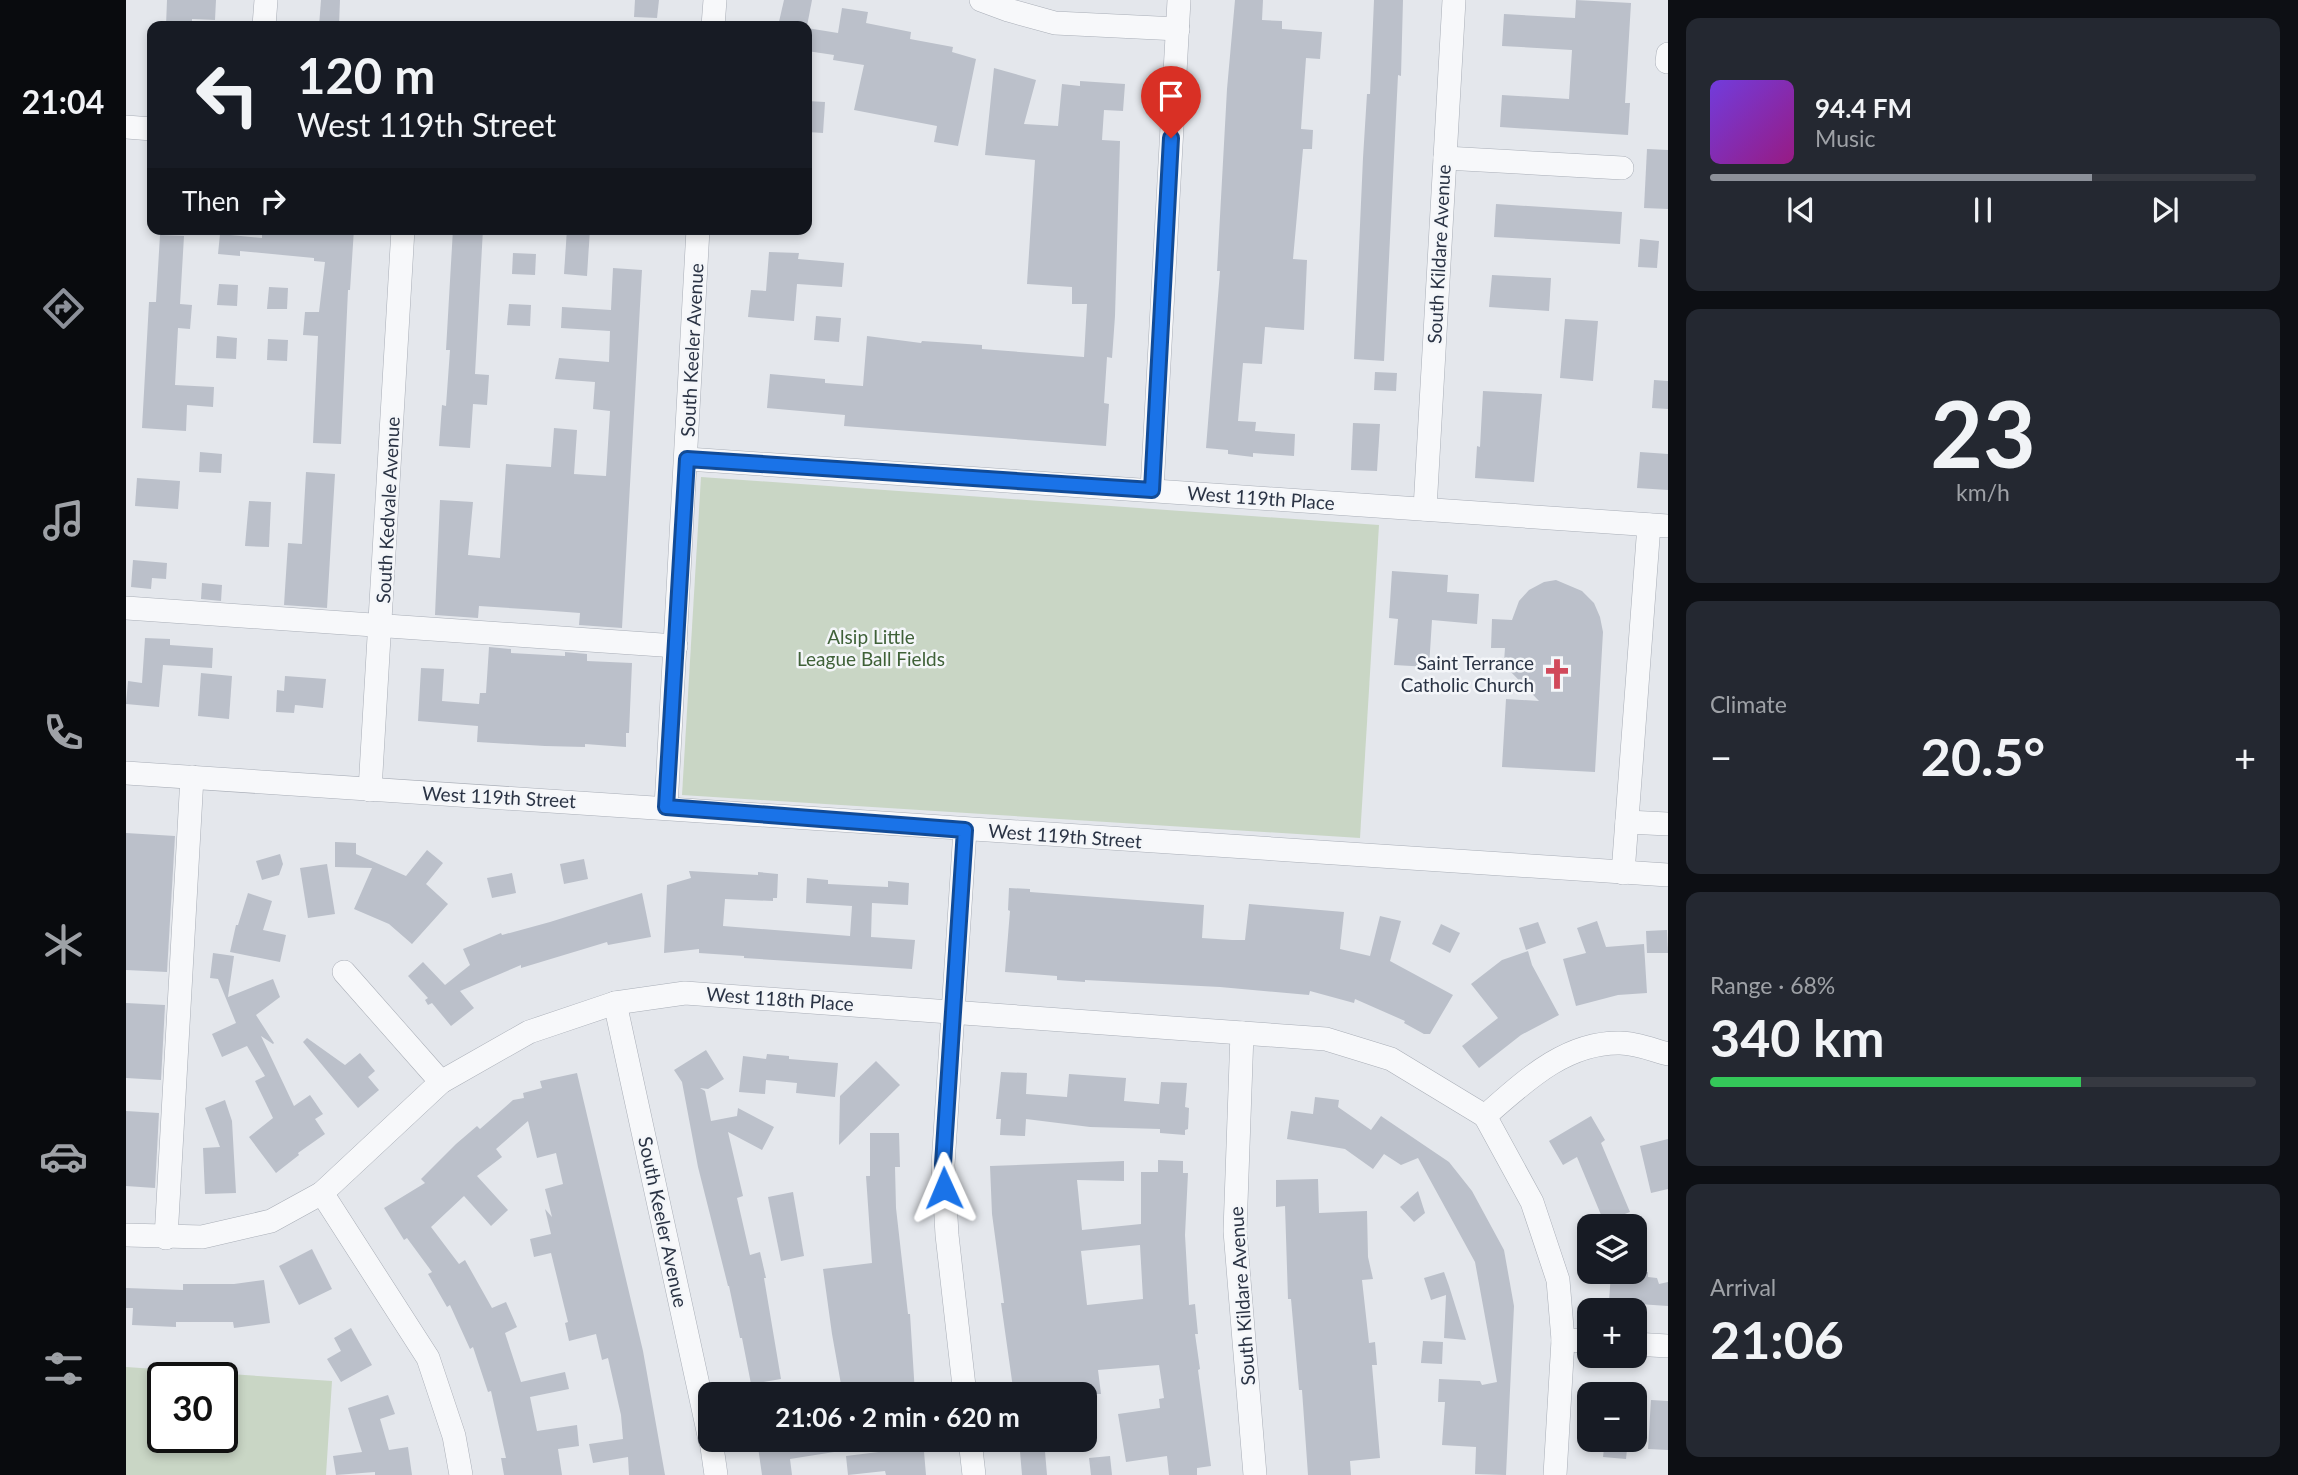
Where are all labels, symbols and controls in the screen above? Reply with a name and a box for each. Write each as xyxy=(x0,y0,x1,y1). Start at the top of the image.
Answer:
text: 120 m xyxy=(297,46,435,104)
icon: left xyxy=(182,49,273,140)
pin xyxy=(1141,66,1201,138)
icon: arrive xyxy=(1152,77,1190,115)
text: 21:04 xyxy=(22,82,104,121)
text: 94.4 FM xyxy=(1815,92,1912,124)
text: West 119th Street xyxy=(297,105,556,144)
text: Music xyxy=(1815,124,1875,152)
street label: South Kildare Avenue xyxy=(1422,164,1455,344)
icon: right xyxy=(254,182,292,220)
text: Then xyxy=(182,185,240,217)
icon: previous xyxy=(1782,191,1820,229)
icon: pause xyxy=(1964,191,2002,229)
icon: next xyxy=(2146,191,2184,229)
street label: South Keeler Avenue xyxy=(675,262,708,437)
icon: directions xyxy=(39,284,88,333)
text: 23 xyxy=(1930,378,2036,487)
street label: South Kedvale Avenue xyxy=(371,416,404,604)
text: km/h xyxy=(1956,478,2010,506)
street label: West 119th Place xyxy=(1186,481,1336,514)
icon: music xyxy=(39,496,88,545)
park label: Alsip Little League Ball Fields xyxy=(797,625,945,670)
place label: Saint Terrance Catholic Church xyxy=(1401,651,1534,696)
church icon: Saint Terrance Catholic Church xyxy=(1540,657,1574,691)
text: Climate xyxy=(1710,690,1787,718)
icon: phone xyxy=(39,708,88,757)
text: 20.5° xyxy=(1921,725,2045,787)
text: − xyxy=(1710,734,1732,780)
text: + xyxy=(2234,734,2256,780)
street label: West 119th Street xyxy=(422,781,577,812)
street label: West 119th Street xyxy=(987,819,1143,852)
icon: climate xyxy=(39,920,88,969)
text: Range · 68% xyxy=(1710,971,1835,999)
street label: West 118th Place xyxy=(705,982,855,1015)
text: 340 km xyxy=(1710,1006,1884,1068)
icon: car xyxy=(39,1132,88,1181)
street label: South Keeler Avenue xyxy=(634,1134,693,1309)
position arrow xyxy=(907,1151,981,1225)
street label: South Kildare Avenue xyxy=(1224,1206,1259,1386)
map controls xyxy=(1577,1214,1647,1452)
button: layers xyxy=(1577,1214,1647,1284)
text: Arrival xyxy=(1710,1273,1776,1301)
button: + xyxy=(1577,1298,1647,1368)
text: 21:06 xyxy=(1710,1308,1844,1370)
icon: filters xyxy=(39,1344,88,1393)
speed limit sign: 30 xyxy=(147,1362,238,1453)
button: − xyxy=(1577,1382,1647,1452)
text: 21:06 · 2 min · 620 m xyxy=(775,1401,1020,1433)

